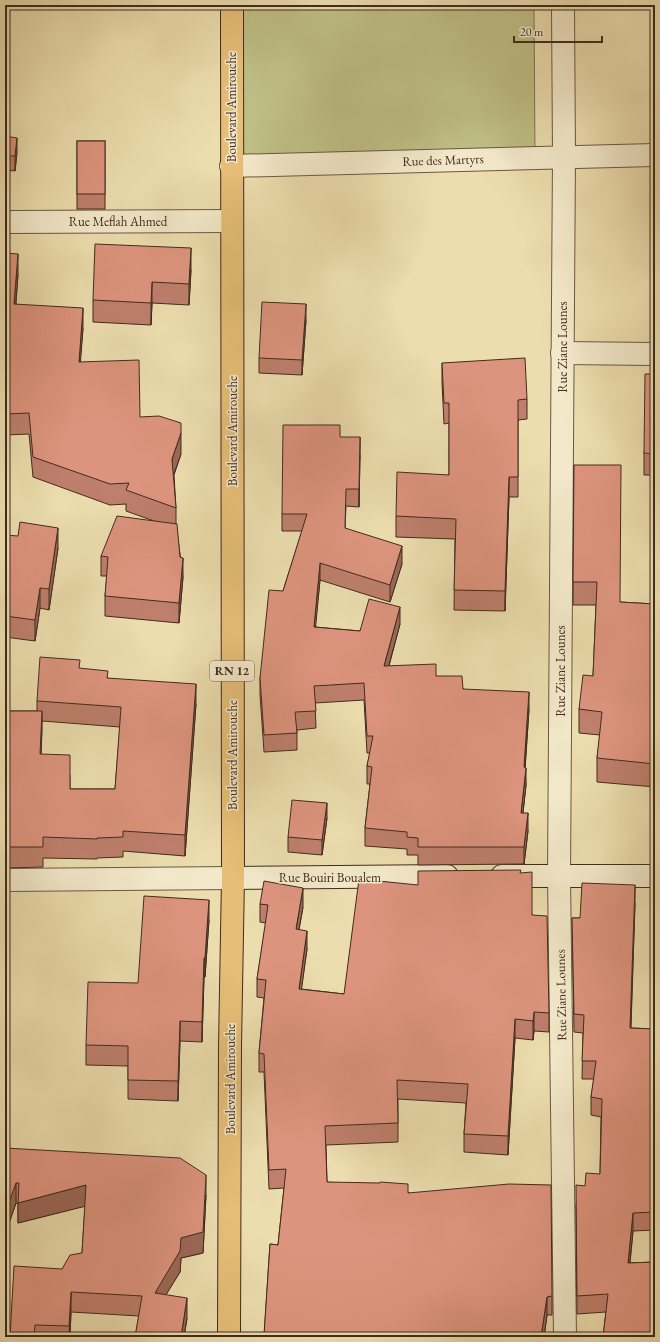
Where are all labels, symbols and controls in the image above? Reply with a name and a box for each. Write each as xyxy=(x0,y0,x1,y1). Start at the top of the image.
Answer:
scale bar xyxy=(514,18,602,44)
text: 20 m xyxy=(520,24,544,40)
street label: Boulevard Amirouche xyxy=(223,52,240,162)
street label: Rue des Martyrs xyxy=(402,150,484,170)
street label: Rue Meflah Ahmed xyxy=(69,213,168,230)
street label: Rue Ziane Lounes xyxy=(554,301,571,393)
street label: Boulevard Amirouche xyxy=(224,376,241,486)
street label: Rue Ziane Lounes xyxy=(552,625,569,717)
road number: RN 12 xyxy=(210,661,254,681)
street label: Boulevard Amirouche xyxy=(224,700,241,810)
street label: Rue Bouiri Boualem xyxy=(279,869,381,886)
street label: Rue Ziane Lounes xyxy=(552,949,570,1041)
street label: Boulevard Amirouche xyxy=(222,1024,239,1134)

